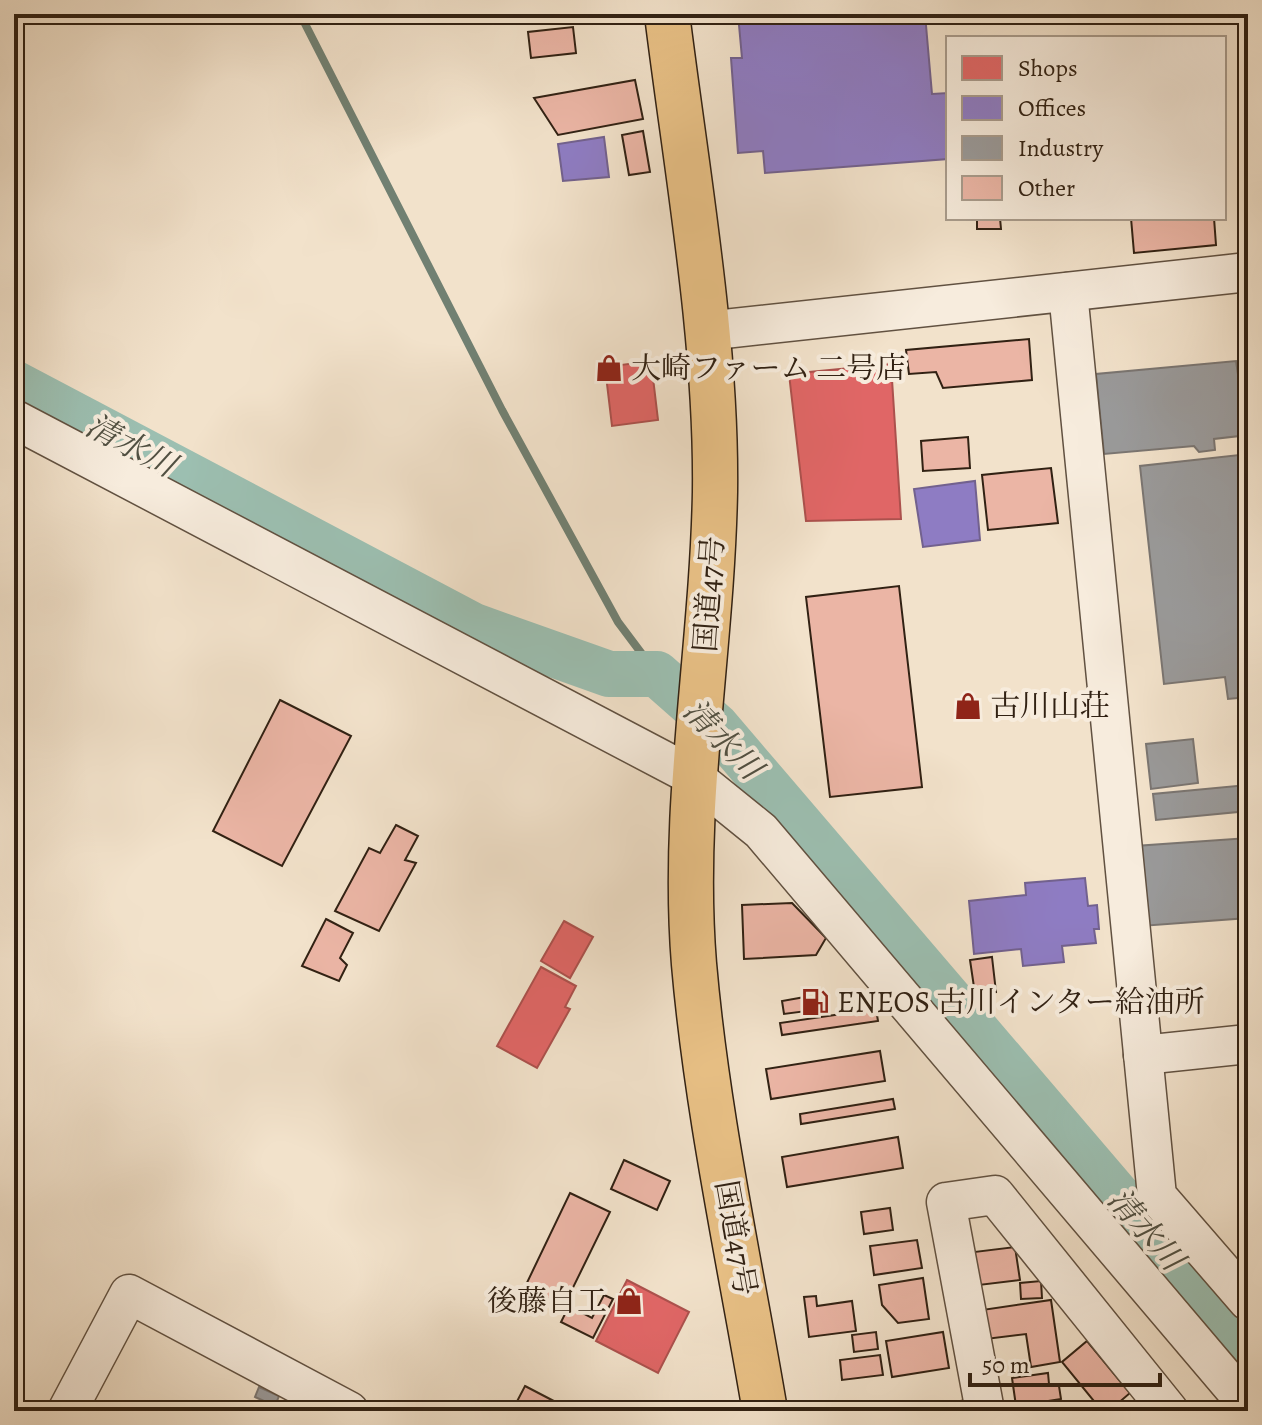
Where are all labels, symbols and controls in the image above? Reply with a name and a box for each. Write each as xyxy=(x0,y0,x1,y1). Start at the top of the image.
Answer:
legend xyxy=(946,36,1226,220)
text: Shops xyxy=(1018,52,1078,84)
text: Offices xyxy=(1018,92,1086,124)
text: Industry xyxy=(1018,132,1104,164)
text: Other xyxy=(1018,172,1075,204)
place label: 大崎ファーム 二号店 xyxy=(631,348,906,388)
shop icon: 大崎ファーム 二号店 xyxy=(594,353,624,383)
water label: 清水川 xyxy=(78,403,186,488)
street label: 国道47号 xyxy=(685,535,733,653)
place label: 古川山荘 xyxy=(990,686,1110,726)
water label: 清水川 xyxy=(674,689,774,791)
shop icon: 古川山荘 xyxy=(953,691,983,721)
place label: ENEOS 古川インター給油所 xyxy=(837,982,1205,1022)
fuel station icon: ENEOS 古川インター給油所 xyxy=(800,987,830,1017)
street label: 国道47号 xyxy=(706,1177,766,1299)
water label: 清水川 xyxy=(1098,1178,1196,1282)
place label: 後藤自工 xyxy=(487,1281,607,1321)
shop icon: 後藤自工 xyxy=(614,1286,644,1316)
scale bar xyxy=(970,1337,1160,1387)
text: 50 m xyxy=(982,1349,1030,1381)

